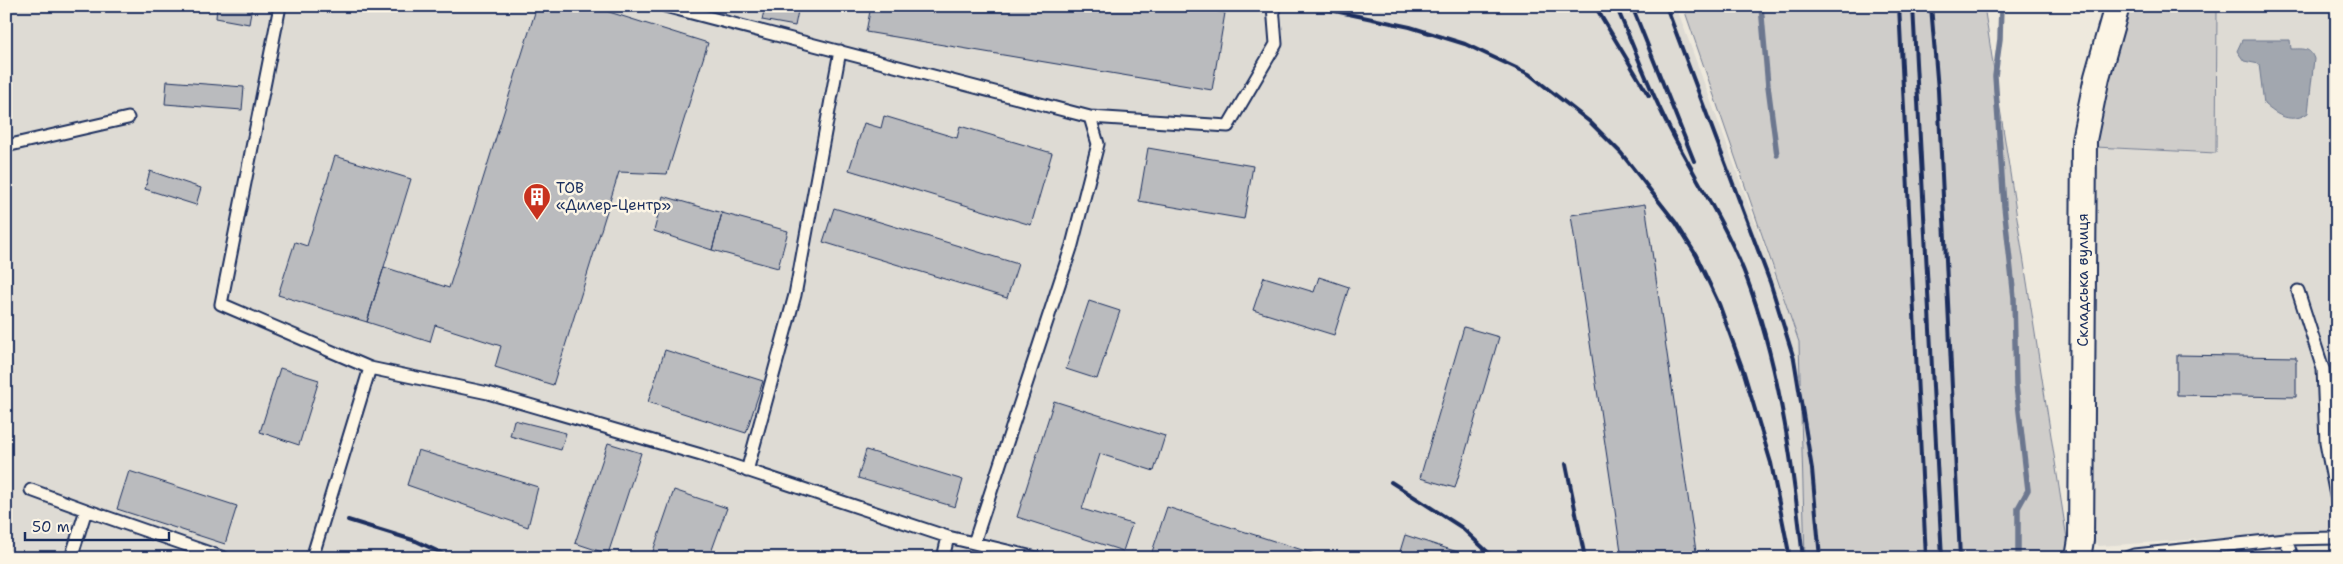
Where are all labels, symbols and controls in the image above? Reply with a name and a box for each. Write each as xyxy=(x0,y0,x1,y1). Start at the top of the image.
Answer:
place label: ТОВ «Дилер-Центр» xyxy=(556,178,671,215)
building icon: ТОВ «Дилер-Центр» xyxy=(522,182,552,221)
street label: Складська вулиця xyxy=(2073,213,2093,347)
scale bar xyxy=(25,509,169,541)
text: 50 m xyxy=(32,517,70,537)

